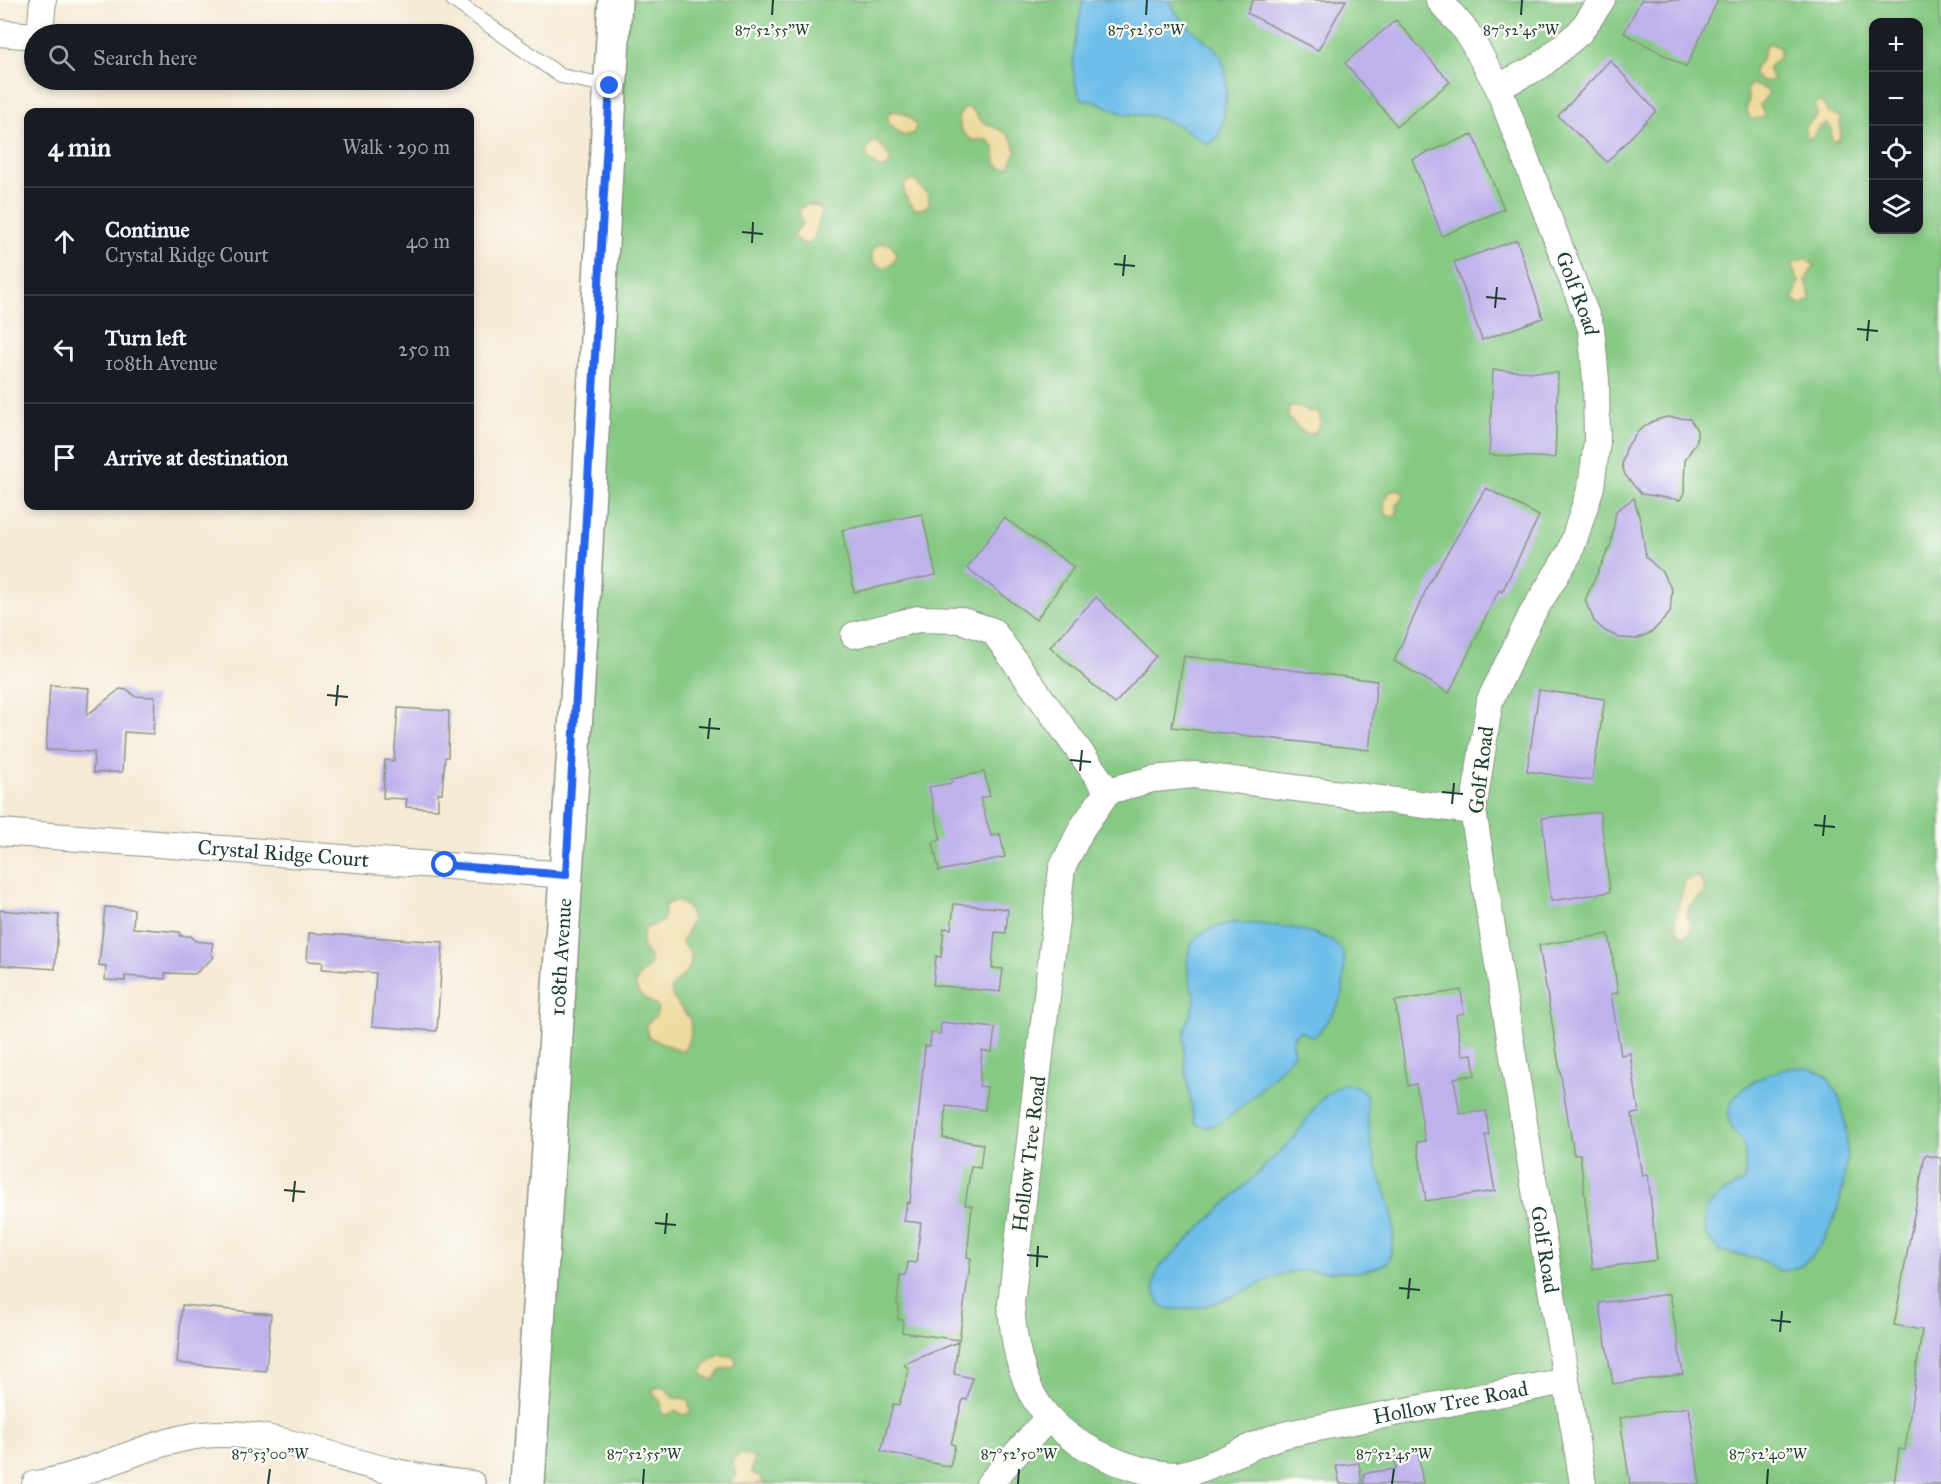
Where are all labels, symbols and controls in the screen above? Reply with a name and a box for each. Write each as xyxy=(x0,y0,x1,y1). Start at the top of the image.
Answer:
map controls xyxy=(1869,18,1923,234)
button: + xyxy=(1869,18,1923,72)
text: 87°52'55"W xyxy=(735,21,810,39)
text: 87°52'50"W xyxy=(1108,21,1185,39)
text: 87°52'45"W xyxy=(1483,21,1560,39)
search box xyxy=(24,24,474,90)
icon: search xyxy=(45,41,78,74)
text: Search here xyxy=(93,44,197,71)
route end xyxy=(596,72,622,98)
button: − xyxy=(1869,72,1923,126)
button: locate xyxy=(1869,126,1923,180)
text: 4 min xyxy=(48,131,111,163)
text: Walk · 290 m xyxy=(342,135,450,159)
button: layers xyxy=(1869,180,1923,234)
text: Continue xyxy=(105,216,190,243)
icon: ahead xyxy=(48,225,81,258)
text: 40 m xyxy=(406,229,450,253)
text: Crystal Ridge Court xyxy=(105,243,269,267)
street label: Golf Road xyxy=(1550,248,1605,337)
text: Turn left xyxy=(105,324,187,351)
icon: left xyxy=(48,333,81,366)
text: 250 m xyxy=(398,337,450,361)
text: 108th Avenue xyxy=(105,351,218,375)
icon: arrive xyxy=(48,441,81,474)
text: Arrive at destination xyxy=(105,444,288,471)
street label: Golf Road xyxy=(1463,724,1499,815)
street label: Crystal Ridge Court xyxy=(196,834,370,873)
route start xyxy=(431,851,457,877)
street label: 108th Avenue xyxy=(544,897,578,1017)
street label: Hollow Tree Road xyxy=(1007,1074,1052,1234)
street label: Golf Road xyxy=(1525,1204,1565,1296)
street label: Hollow Tree Road xyxy=(1371,1375,1531,1430)
text: 87°53'00"W xyxy=(232,1445,309,1463)
text: 87°52'55"W xyxy=(607,1445,682,1463)
text: 87°52'50"W xyxy=(981,1445,1058,1463)
text: 87°52'45"W xyxy=(1356,1445,1433,1463)
text: 87°52'40"W xyxy=(1729,1445,1808,1463)

